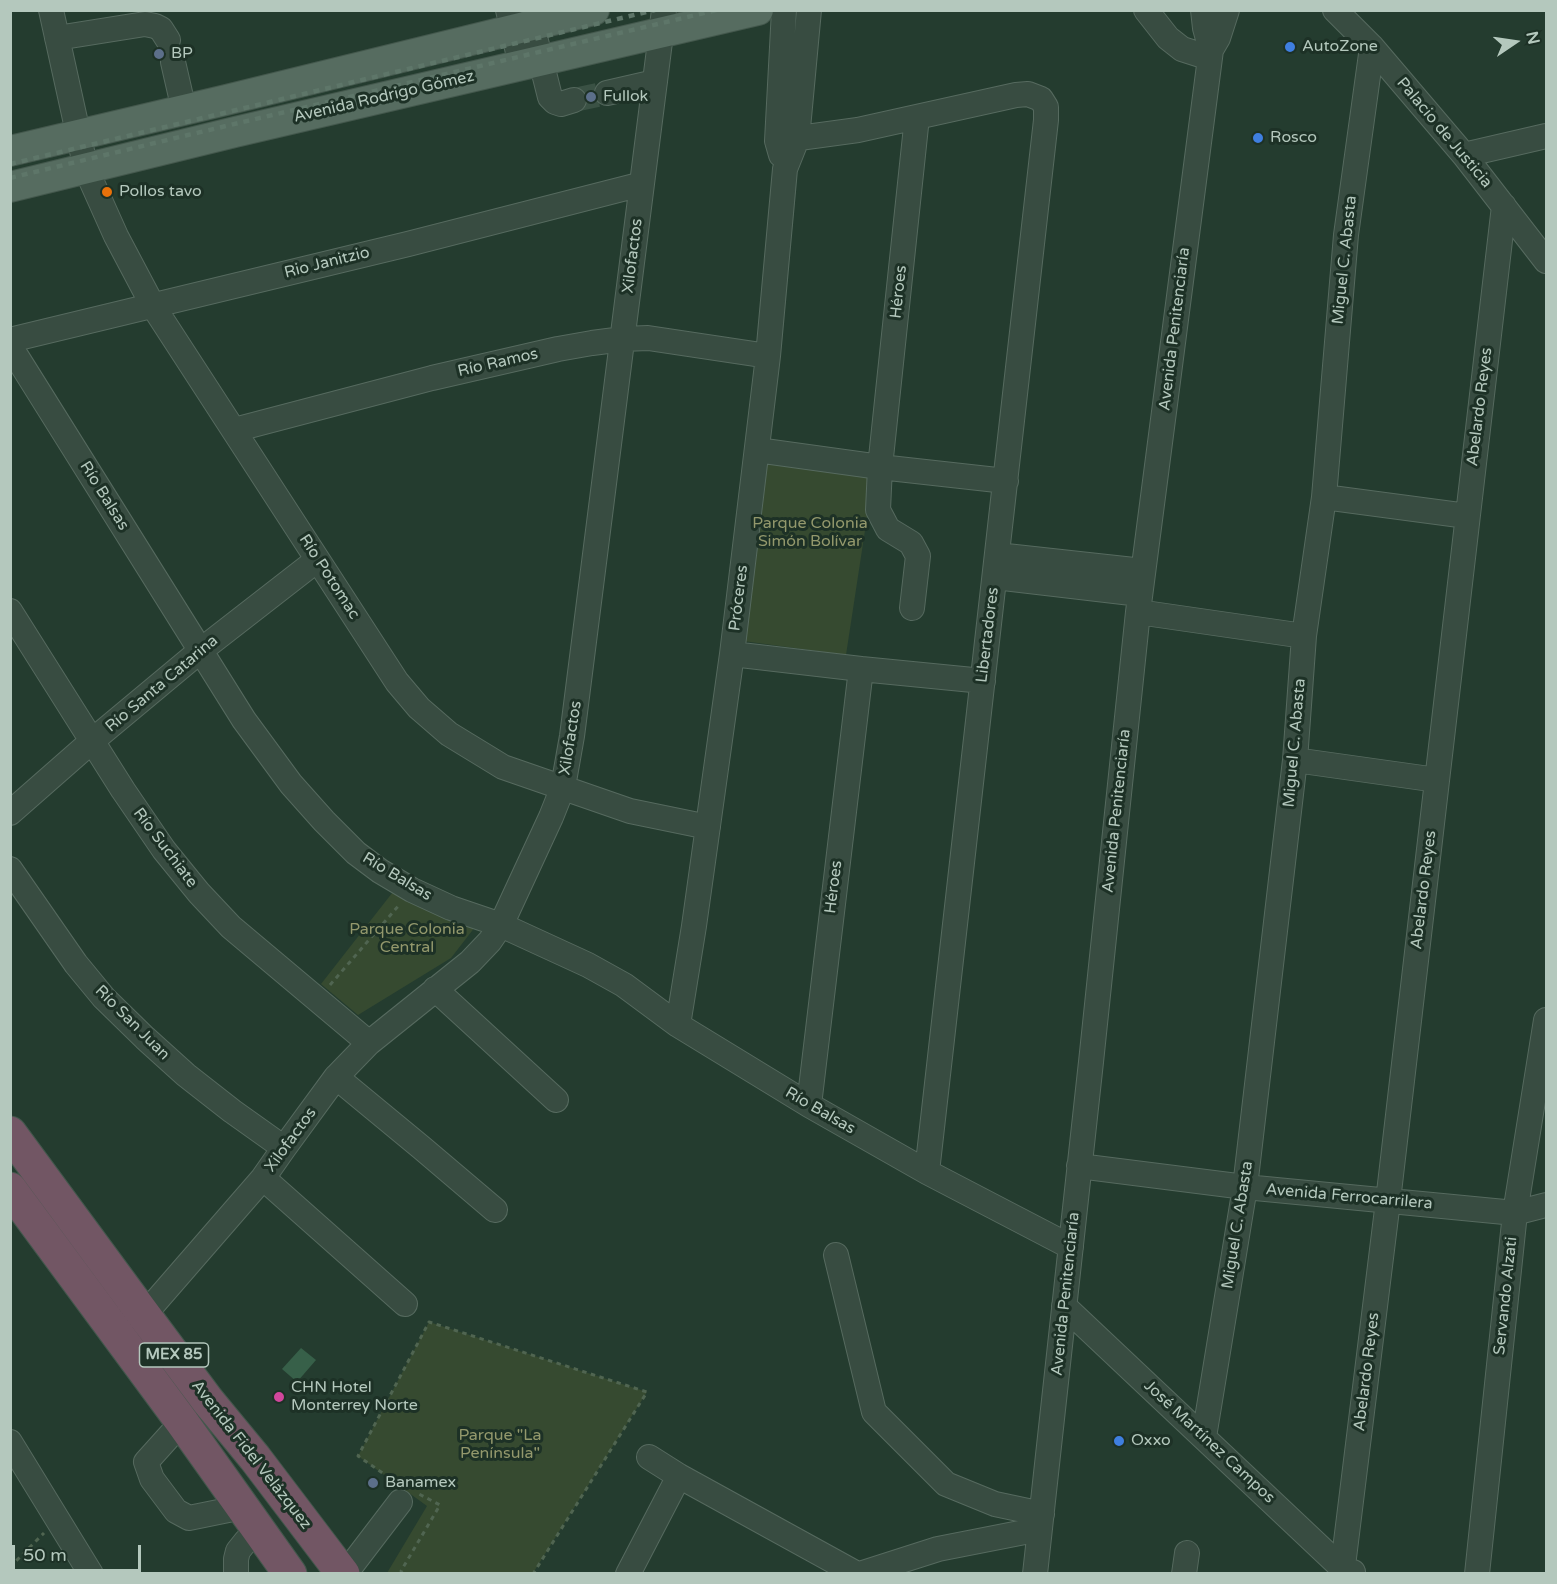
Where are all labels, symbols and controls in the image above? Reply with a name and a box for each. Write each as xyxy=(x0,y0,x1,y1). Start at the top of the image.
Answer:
north arrow xyxy=(1485,12,1545,72)
text: N xyxy=(1521,29,1544,46)
place label: AutoZone xyxy=(1302,37,1378,57)
marker: AutoZone xyxy=(1283,40,1297,54)
place label: BP xyxy=(171,44,193,64)
marker: BP xyxy=(152,47,166,61)
street label: Avenida Rodrigo Gómez xyxy=(292,67,476,127)
street label: Palacio de Justicia xyxy=(1392,74,1496,192)
place label: Fullok xyxy=(603,87,648,107)
marker: Fullok xyxy=(584,90,598,104)
place label: Rosco xyxy=(1270,128,1317,148)
marker: Rosco xyxy=(1251,131,1265,145)
place label: Pollos tavo xyxy=(119,182,202,202)
marker: Pollos tavo xyxy=(100,185,114,199)
street label: Miguel C. Abasta xyxy=(1329,195,1361,325)
street label: Xilofactos xyxy=(619,218,647,294)
street label: Rio Janitzio xyxy=(282,243,372,283)
street label: Avenida Penitenciaría xyxy=(1155,246,1195,412)
street label: Héroes xyxy=(887,265,911,319)
street label: Río Ramos xyxy=(456,344,540,382)
street label: Abelardo Reyes xyxy=(1463,347,1497,467)
street label: Río Balsas xyxy=(75,458,133,534)
park label: Parque Colonia Simón Bolívar xyxy=(752,514,868,552)
street label: Río Potomac xyxy=(294,531,364,623)
street label: Próceres xyxy=(725,564,753,632)
street label: Libertadores xyxy=(973,586,1003,684)
street label: Río Santa Catarina xyxy=(102,631,222,737)
street label: Miguel C. Abasta xyxy=(1280,678,1310,808)
street label: Xilofactos xyxy=(556,699,586,777)
street label: Avenida Penitenciaría xyxy=(1099,728,1135,894)
street label: Río Suchiate xyxy=(129,804,201,892)
street label: Abelardo Reyes xyxy=(1407,830,1441,950)
street label: Río Balsas xyxy=(359,849,435,905)
street label: Héroes xyxy=(821,859,847,915)
park label: Parque Colonia Central xyxy=(349,920,465,958)
street label: Río San Juan xyxy=(91,982,173,1064)
street label: Río Balsas xyxy=(782,1083,858,1139)
street label: Xilofactos xyxy=(261,1104,321,1176)
street label: Miguel C. Abasta xyxy=(1218,1160,1258,1290)
street label: Avenida Ferrocarrilera xyxy=(1265,1180,1433,1214)
street label: Avenida Penitenciaría xyxy=(1048,1211,1084,1377)
street label: Servando Alzati xyxy=(1490,1236,1522,1356)
street label: Abelardo Reyes xyxy=(1350,1312,1384,1432)
road number: MEX 85 xyxy=(140,1343,208,1367)
street label: José Martínez Campos xyxy=(1140,1376,1278,1508)
street label: Avenida Fidel Velázquez xyxy=(187,1377,315,1533)
place label: CHN Hotel Monterrey Norte xyxy=(291,1378,418,1416)
marker: CHN Hotel Monterrey Norte xyxy=(272,1390,286,1404)
park label: Parque "La Península" xyxy=(458,1426,542,1464)
place label: Oxxo xyxy=(1131,1431,1171,1451)
marker: Oxxo xyxy=(1112,1434,1126,1448)
place label: Banamex xyxy=(385,1473,456,1493)
marker: Banamex xyxy=(366,1476,380,1490)
scale bar xyxy=(15,1533,144,1571)
text: 50 m xyxy=(23,1544,67,1566)

